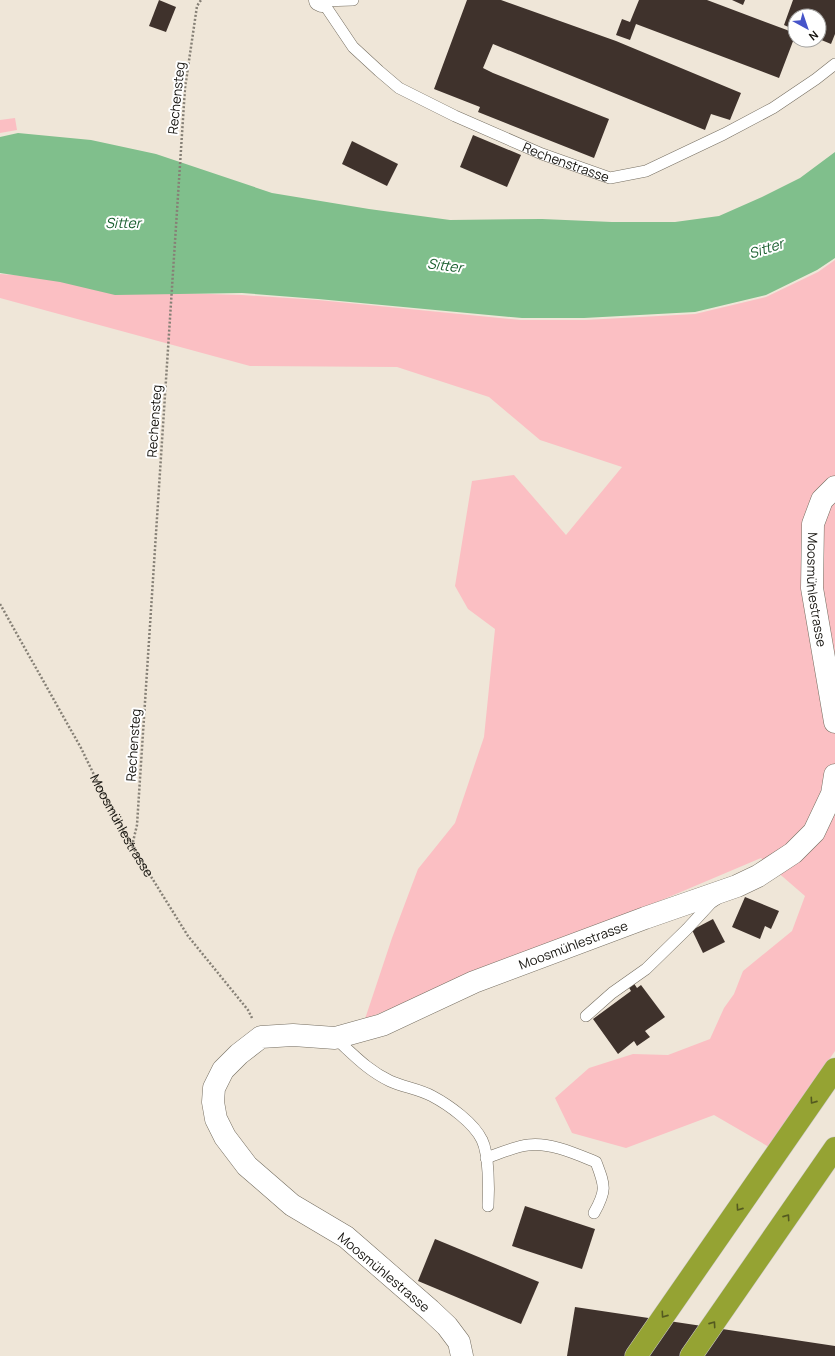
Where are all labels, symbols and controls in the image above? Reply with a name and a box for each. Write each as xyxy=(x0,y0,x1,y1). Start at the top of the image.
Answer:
north arrow xyxy=(787,8,827,48)
text: N xyxy=(806,28,822,44)
street label: Rechensteg xyxy=(163,61,189,135)
street label: Rechenstrasse xyxy=(520,138,612,186)
water label: Sitter xyxy=(105,213,143,232)
water label: Sitter xyxy=(746,233,788,263)
water label: Sitter xyxy=(426,253,466,277)
street label: Rechensteg xyxy=(142,384,166,458)
street label: Moosmühlestrasse xyxy=(802,532,831,649)
street label: Rechensteg xyxy=(121,708,145,782)
street label: Moosmühlestrasse xyxy=(86,771,158,881)
street label: Moosmühlestrasse xyxy=(516,916,631,974)
one-way arrow xyxy=(810,1097,818,1104)
one-way arrow xyxy=(737,1203,744,1210)
one-way arrow xyxy=(782,1214,790,1221)
street label: Moosmühlestrasse xyxy=(334,1228,434,1316)
one-way arrow xyxy=(662,1310,669,1317)
one-way arrow xyxy=(708,1321,716,1328)

